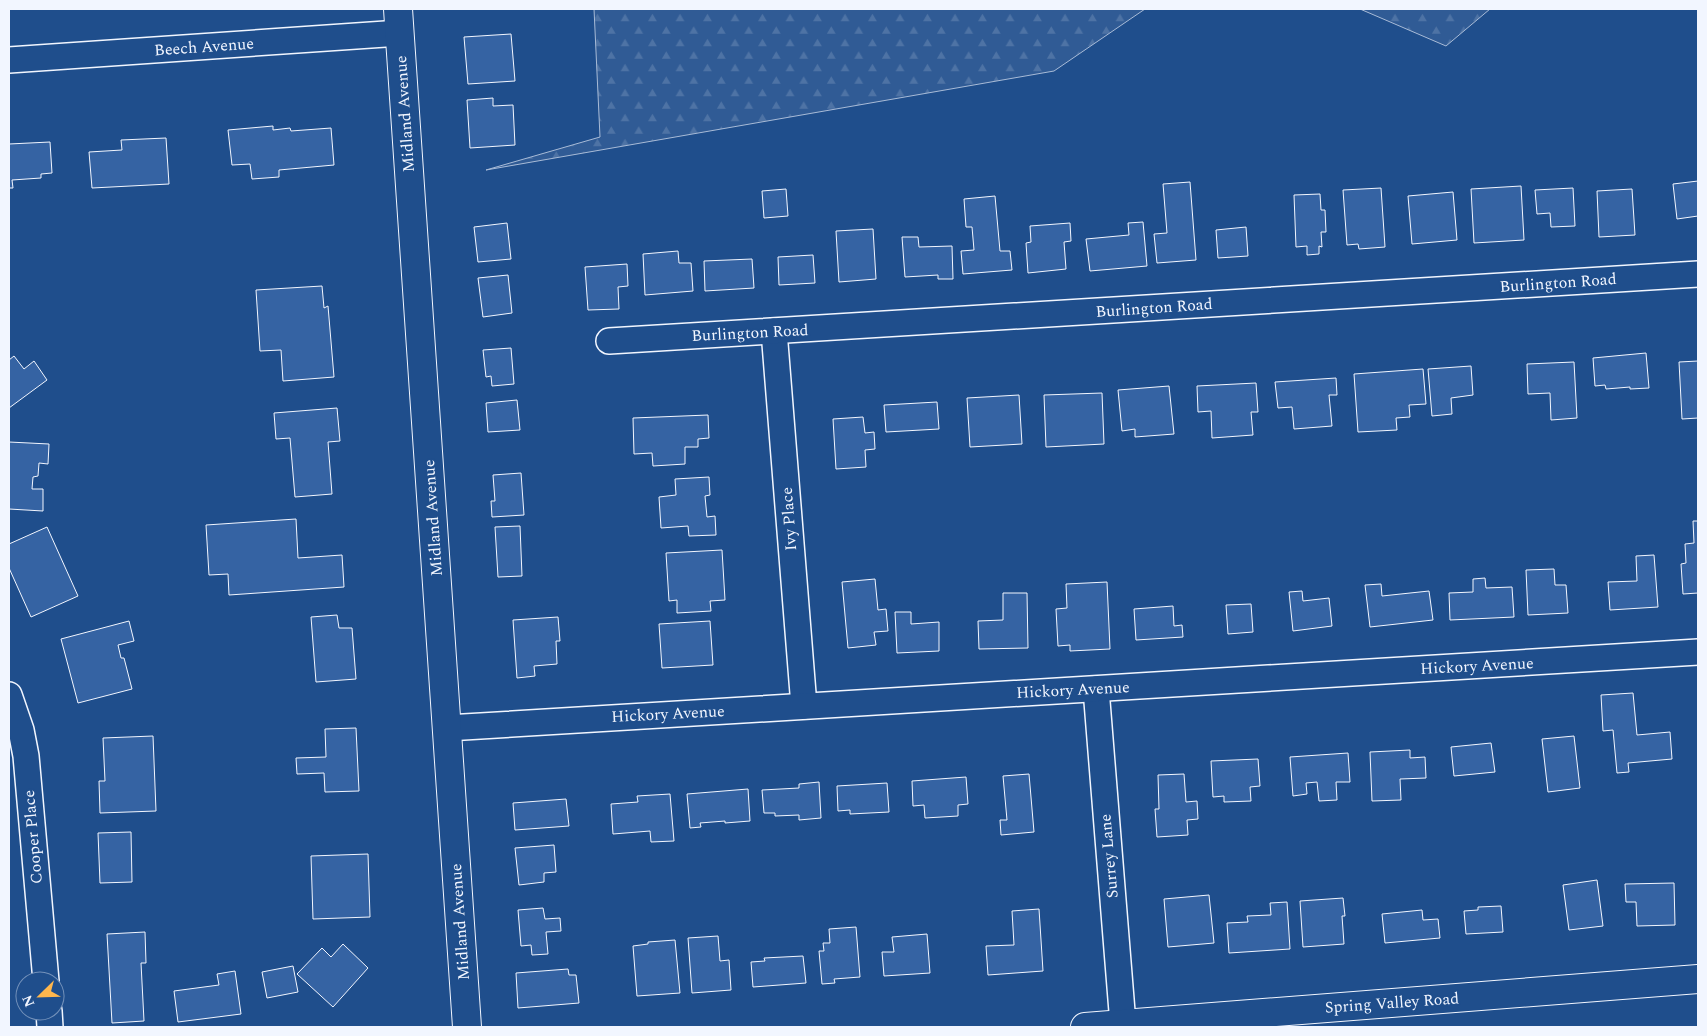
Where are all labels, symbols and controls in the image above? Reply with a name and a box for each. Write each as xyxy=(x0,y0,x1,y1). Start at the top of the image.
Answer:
street label: Beech Avenue xyxy=(153,32,255,62)
street label: Midland Avenue xyxy=(389,55,421,173)
street label: Burlington Road xyxy=(1499,267,1617,299)
street label: Burlington Road xyxy=(1095,292,1213,324)
street label: Burlington Road xyxy=(691,318,809,348)
street label: Midland Avenue xyxy=(417,459,449,577)
street label: Ivy Place xyxy=(775,486,803,552)
street label: Hickory Avenue xyxy=(1420,651,1534,681)
street label: Hickory Avenue xyxy=(1016,675,1130,705)
street label: Hickory Avenue xyxy=(611,699,725,729)
street label: Cooper Place xyxy=(17,789,49,885)
street label: Surrey Lane xyxy=(1093,813,1125,899)
street label: Midland Avenue xyxy=(444,863,476,981)
north arrow xyxy=(15,971,65,1021)
street label: Spring Valley Road xyxy=(1324,986,1460,1020)
text: N xyxy=(17,992,40,1010)

